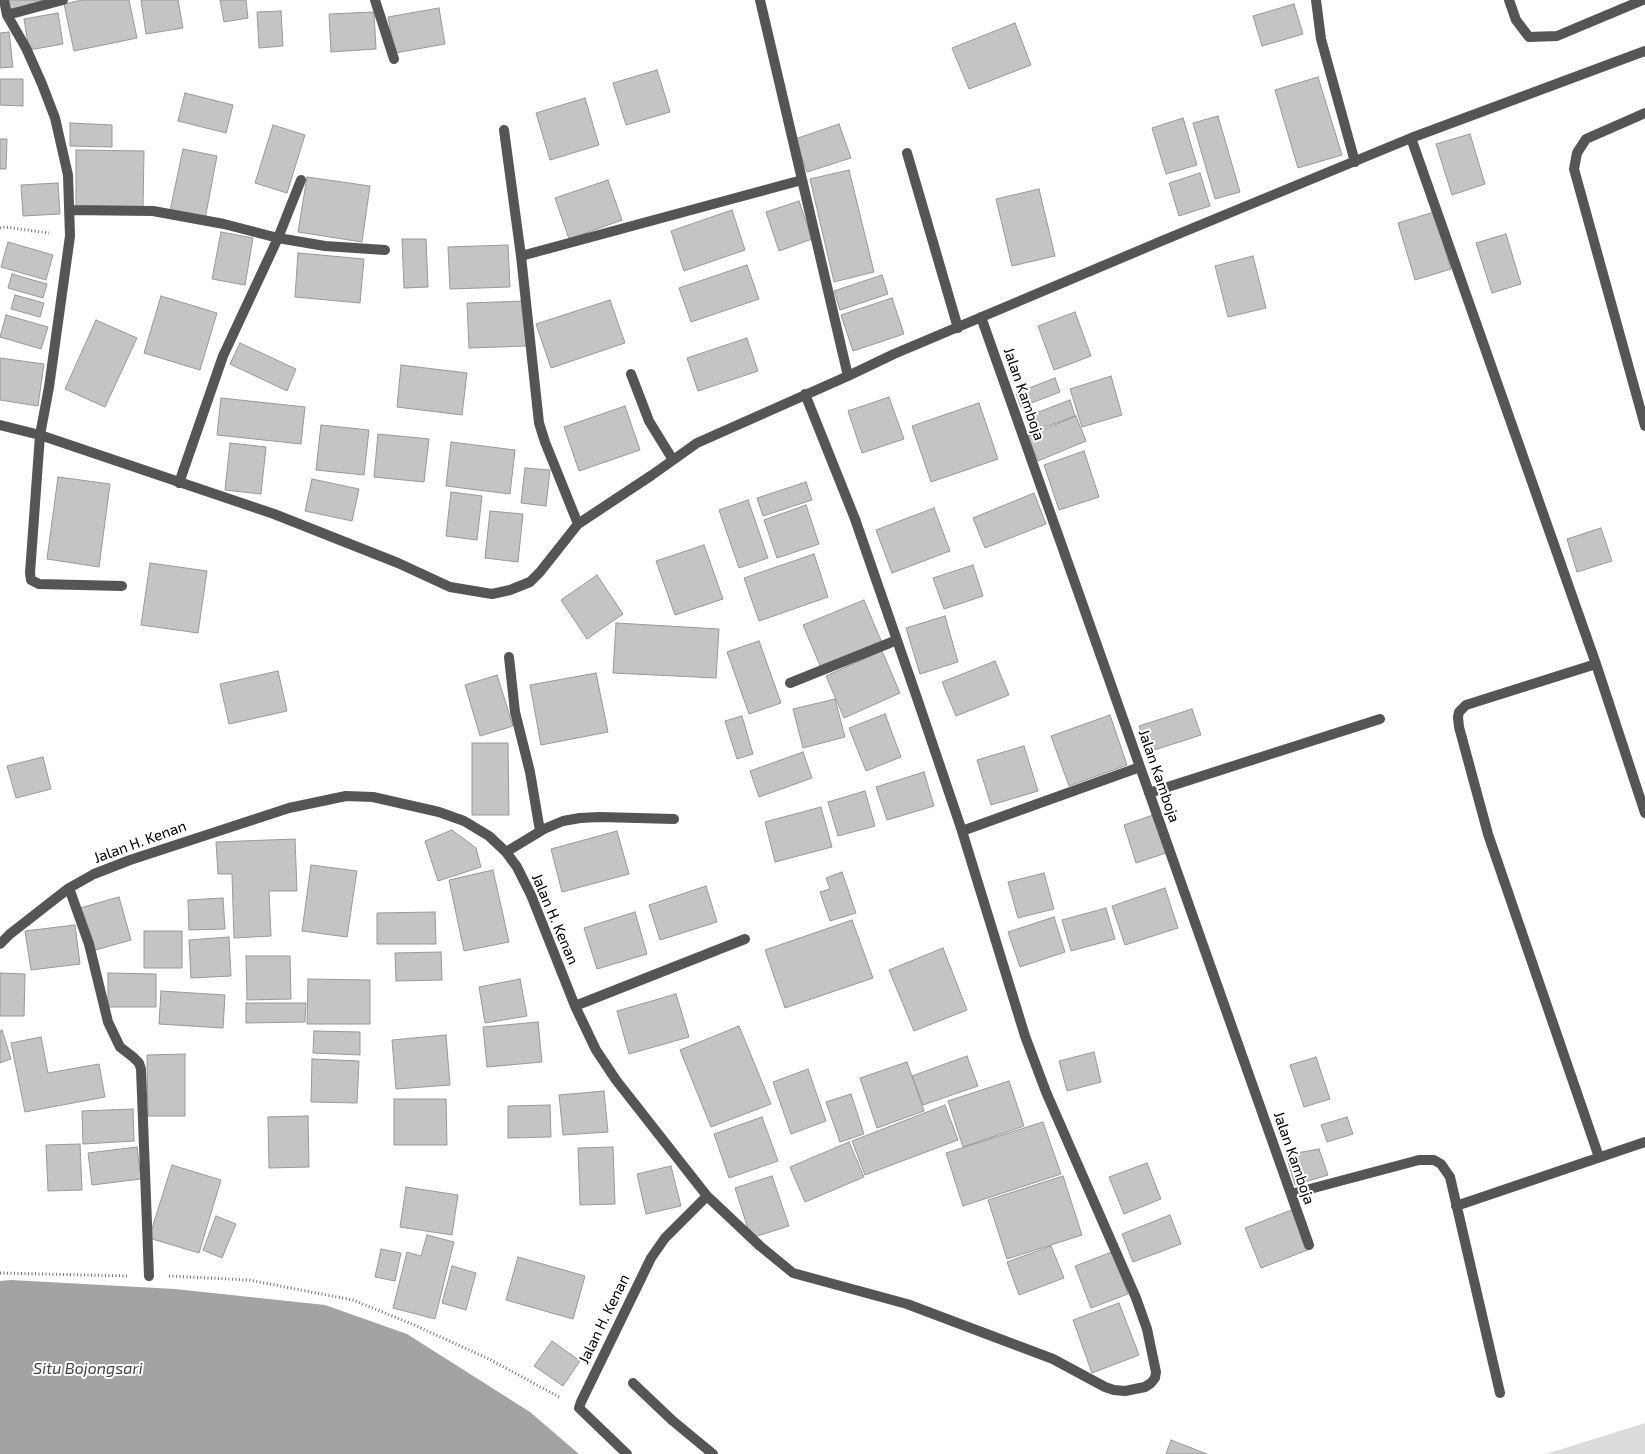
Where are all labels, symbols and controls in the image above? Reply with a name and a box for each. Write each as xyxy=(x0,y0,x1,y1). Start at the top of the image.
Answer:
street label: Jalan Kamboja xyxy=(1000,345,1048,443)
street label: Jalan Kamboja xyxy=(1135,727,1183,825)
street label: Jalan H. Kenan xyxy=(91,817,189,867)
street label: Jalan H. Kenan xyxy=(528,871,582,967)
street label: Jalan Kamboja xyxy=(1270,1109,1318,1207)
street label: Jalan H. Kenan xyxy=(575,1271,633,1367)
water label: Situ Bojongsari xyxy=(33,1359,143,1379)

